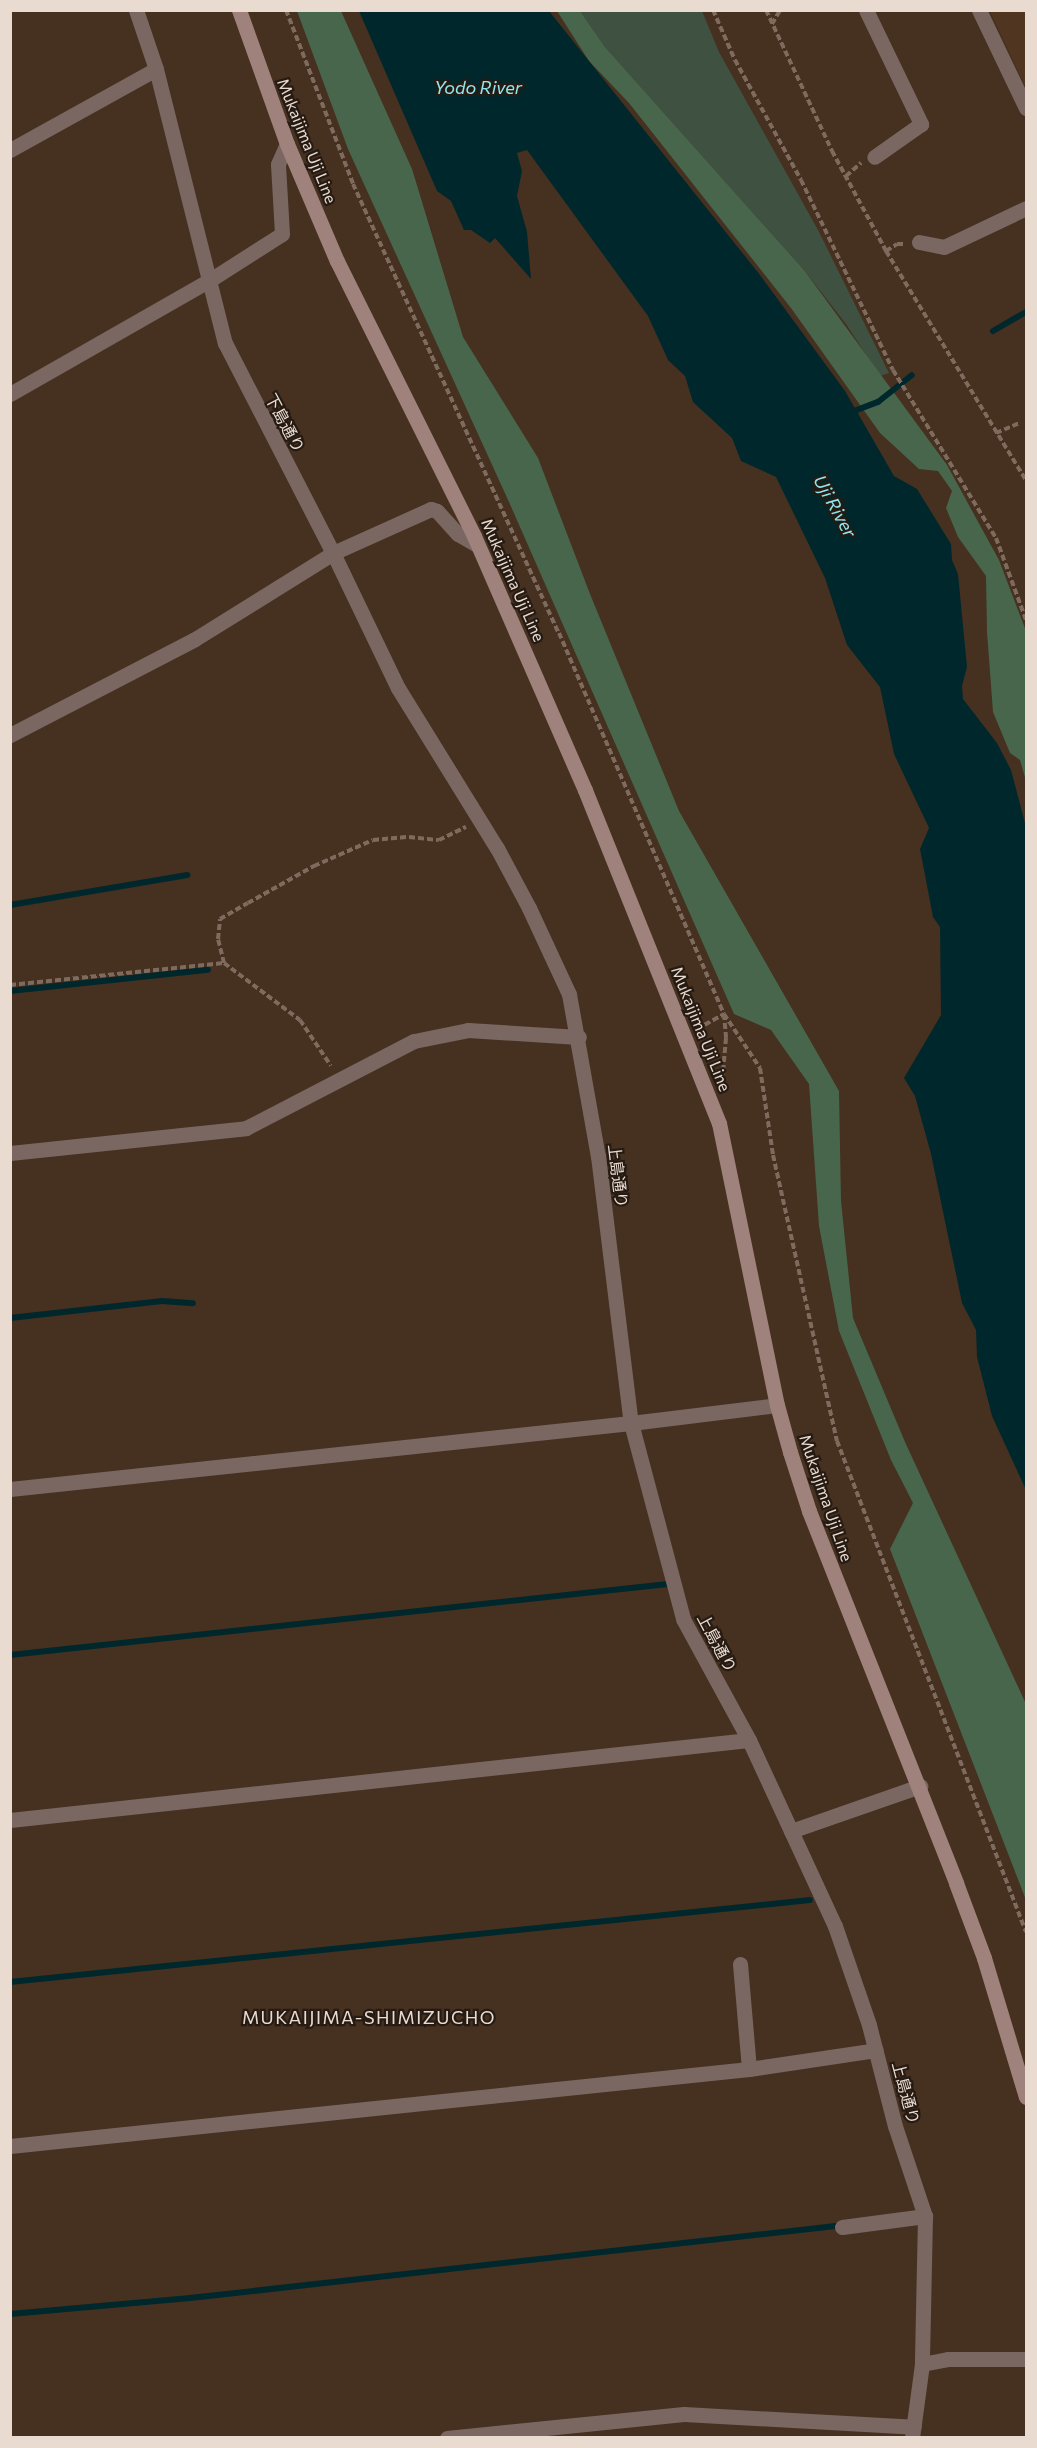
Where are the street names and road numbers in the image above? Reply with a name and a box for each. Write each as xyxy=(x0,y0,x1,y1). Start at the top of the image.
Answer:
street label: Mukaijima Uji Line xyxy=(273,76,341,206)
street label: 下島通り xyxy=(262,390,308,456)
street label: Mukaijima Uji Line xyxy=(477,515,549,645)
street label: Mukaijima Uji Line xyxy=(667,964,735,1094)
street label: 上島通り xyxy=(605,1143,631,1209)
street label: Mukaijima Uji Line xyxy=(795,1432,857,1564)
street label: 上島通り xyxy=(694,1610,740,1676)
street label: 上島通り xyxy=(888,2060,924,2126)

